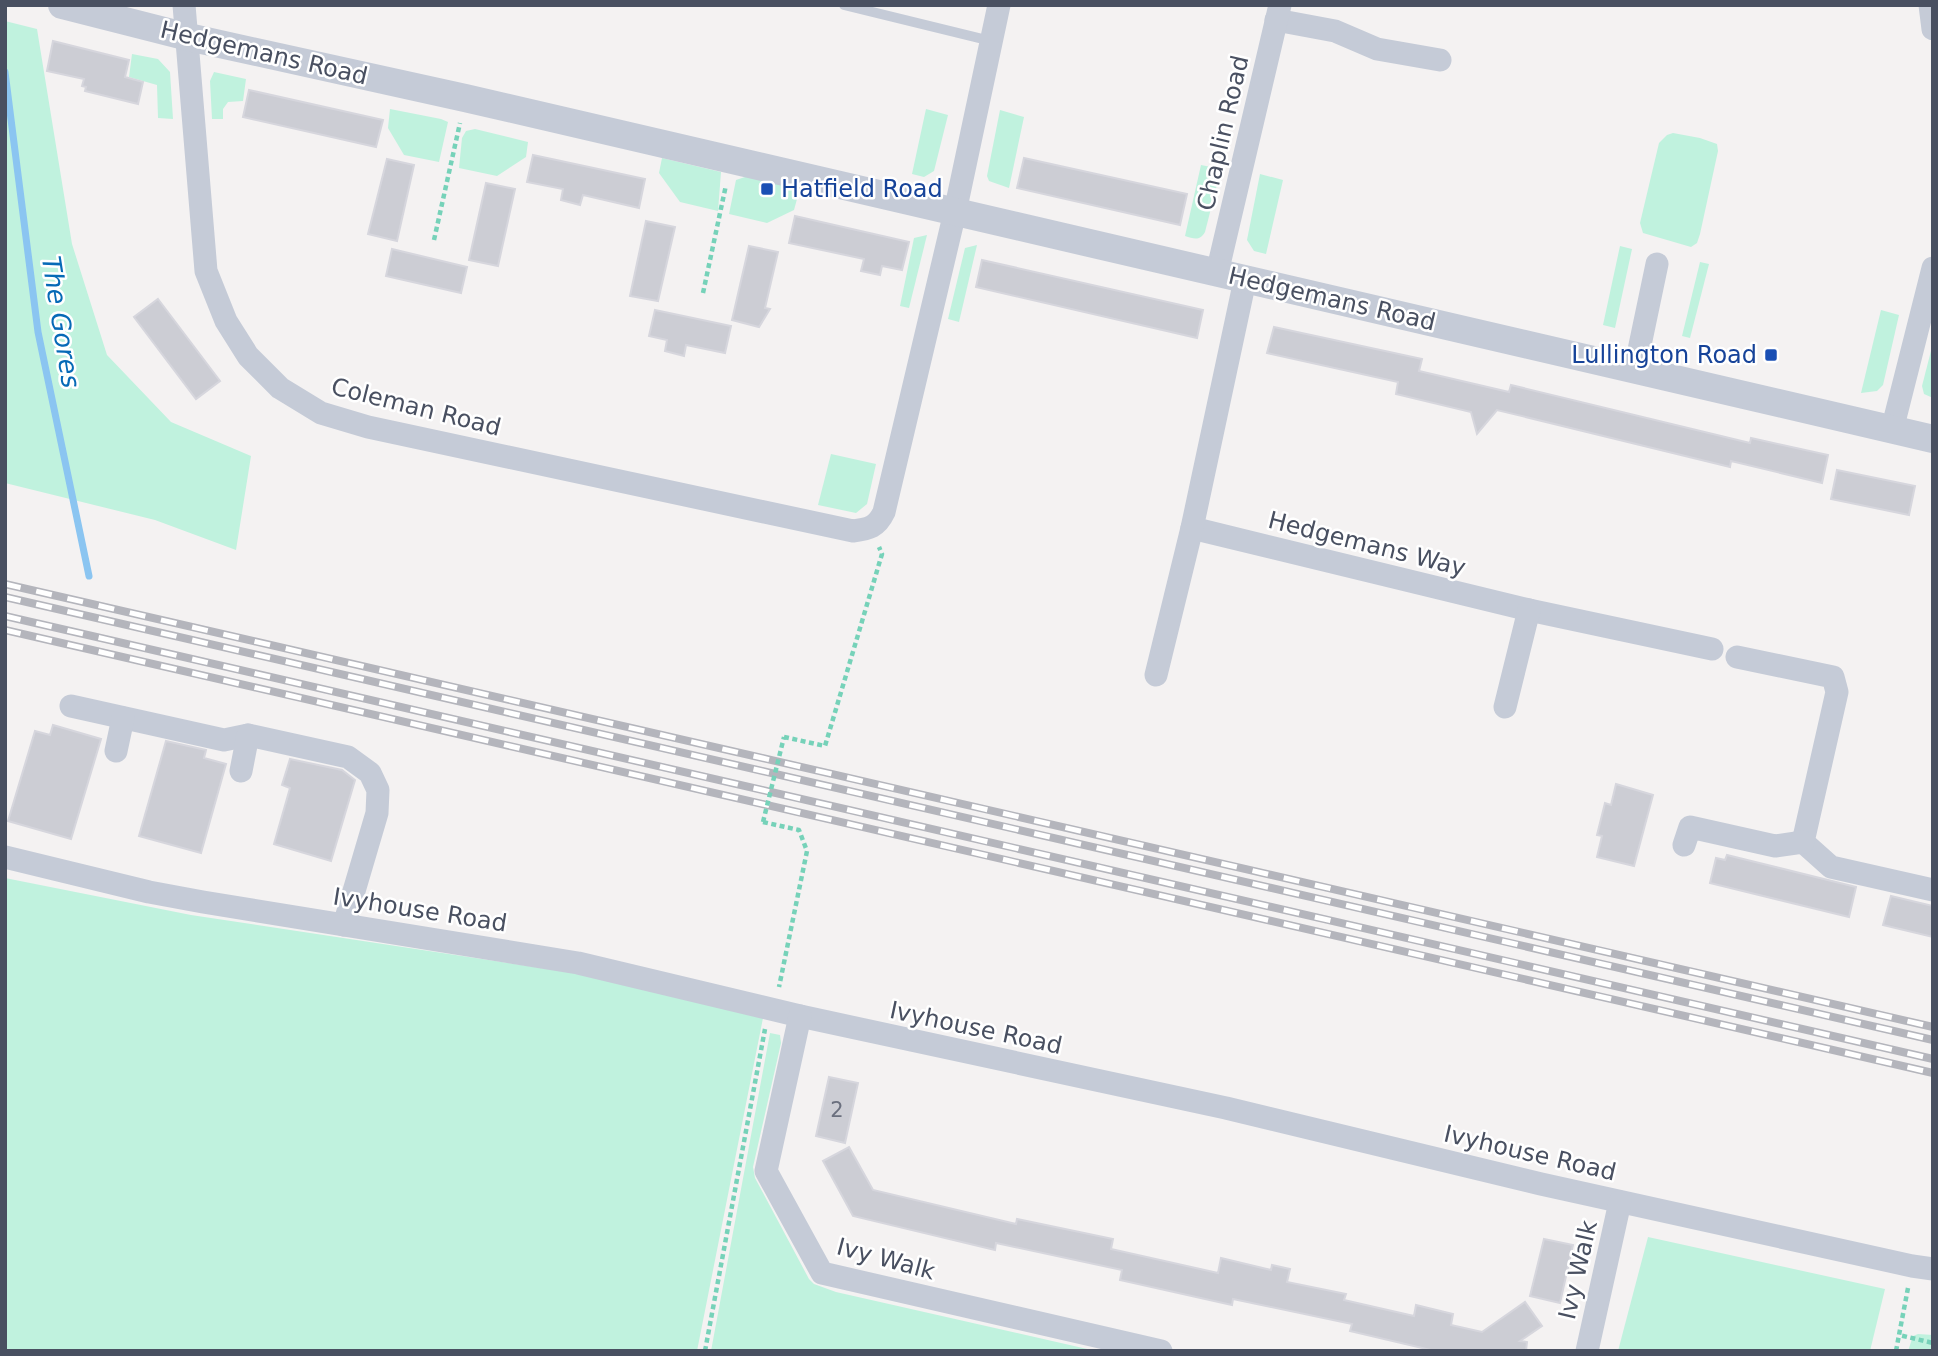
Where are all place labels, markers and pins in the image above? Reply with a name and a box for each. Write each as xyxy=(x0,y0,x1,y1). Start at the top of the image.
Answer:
place label: Hatfield Road xyxy=(781,175,943,203)
marker: Hatfield Road xyxy=(759,181,775,197)
place label: Lullington Road xyxy=(1571,341,1757,369)
marker: Lullington Road xyxy=(1763,347,1779,363)

